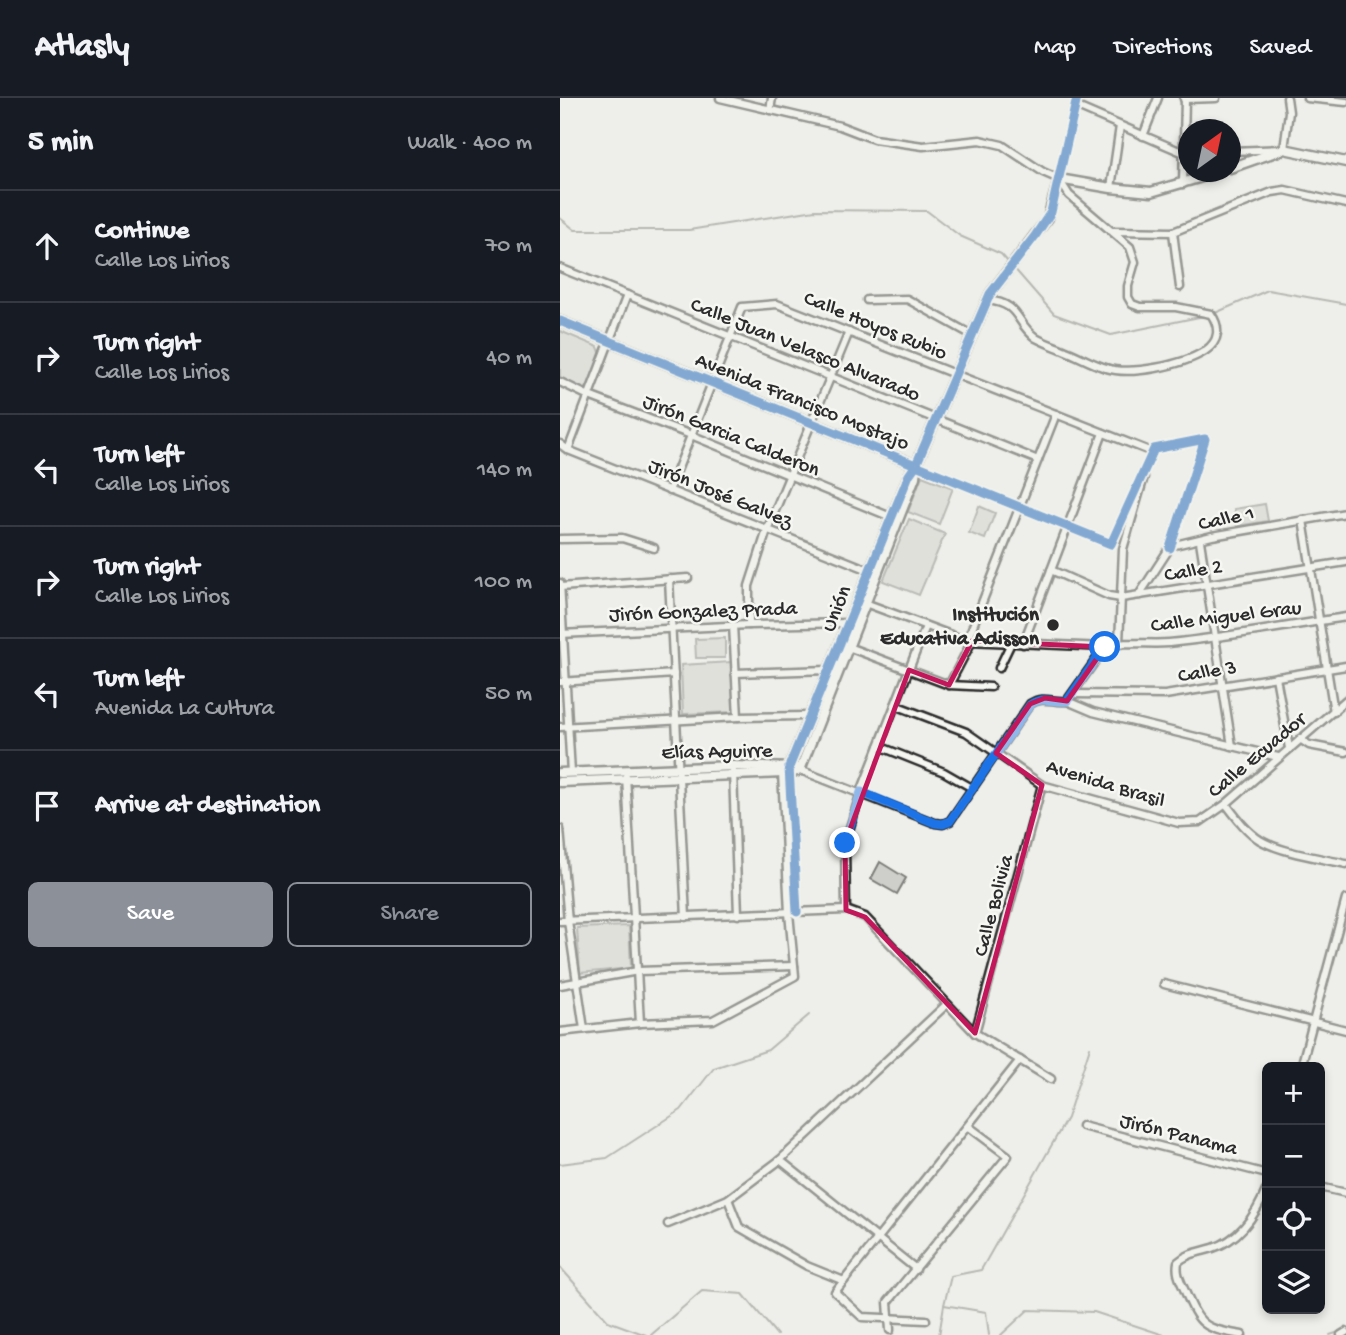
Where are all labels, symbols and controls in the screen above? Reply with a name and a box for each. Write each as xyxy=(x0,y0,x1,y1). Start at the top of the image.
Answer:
text: Atlasly xyxy=(35,29,129,67)
text: Map xyxy=(1034,34,1076,63)
text: Directions xyxy=(1114,34,1212,63)
text: Saved xyxy=(1250,34,1311,63)
north arrow xyxy=(1178,119,1241,182)
text: 5 min xyxy=(28,126,93,161)
text: Walk · 400 m xyxy=(407,130,532,157)
text: Continue xyxy=(95,217,189,248)
icon: ahead xyxy=(28,227,66,265)
text: 70 m xyxy=(485,233,532,260)
text: Calle Los Lirios xyxy=(95,248,229,275)
street label: Calle Hoyos Rubio xyxy=(799,287,950,367)
street label: Calle Juan Velasco Alvarado xyxy=(686,294,923,409)
text: Turn right xyxy=(95,329,199,360)
icon: right xyxy=(28,339,66,377)
text: 40 m xyxy=(486,345,532,372)
street label: Avenida Francisco Mostajo xyxy=(691,349,912,458)
text: Calle Los Lirios xyxy=(95,360,229,387)
street label: Jirón Garcia Calderon xyxy=(639,390,823,484)
text: Turn left xyxy=(95,441,183,472)
icon: left xyxy=(28,451,66,489)
street label: Jirón José Galvez xyxy=(644,455,796,536)
text: 140 m xyxy=(477,457,532,484)
text: Calle Los Lirios xyxy=(95,472,229,499)
street label: Calle 1 xyxy=(1196,502,1257,539)
text: Turn right xyxy=(95,553,199,584)
street label: Calle 2 xyxy=(1163,556,1224,589)
icon: right xyxy=(28,563,66,601)
text: 100 m xyxy=(475,569,532,596)
street label: Unión xyxy=(818,583,859,636)
text: Calle Los Lirios xyxy=(95,584,229,611)
street label: Calle Miguel Grau xyxy=(1150,597,1303,640)
street label: Jirón Gonzalez Prada xyxy=(609,598,799,629)
place label: Institución Educativa Adisson xyxy=(880,604,1040,653)
marker: Institución Educativa Adisson xyxy=(1045,617,1061,633)
route start xyxy=(1089,631,1120,662)
street label: Calle 3 xyxy=(1176,656,1239,690)
text: Turn left xyxy=(95,665,183,696)
icon: left xyxy=(28,675,66,713)
text: 50 m xyxy=(485,681,532,708)
text: Avenida La Cultura xyxy=(95,696,274,723)
street label: Calle Ecuador xyxy=(1204,707,1314,805)
street label: Elías Aguirre xyxy=(661,740,774,767)
street label: Avenida Brasil xyxy=(1043,755,1167,815)
icon: arrive xyxy=(28,787,66,825)
text: Arrive at destination xyxy=(95,791,320,822)
route end xyxy=(829,827,860,858)
street label: Calle Bolivia xyxy=(970,851,1021,960)
button: Save xyxy=(28,882,273,947)
button: Share xyxy=(287,882,532,947)
map controls xyxy=(1262,1062,1325,1314)
button: + xyxy=(1262,1062,1325,1125)
street label: Jirón Panama xyxy=(1117,1110,1241,1163)
button: − xyxy=(1262,1125,1325,1188)
button: locate xyxy=(1262,1188,1325,1251)
button: layers xyxy=(1262,1251,1325,1314)

